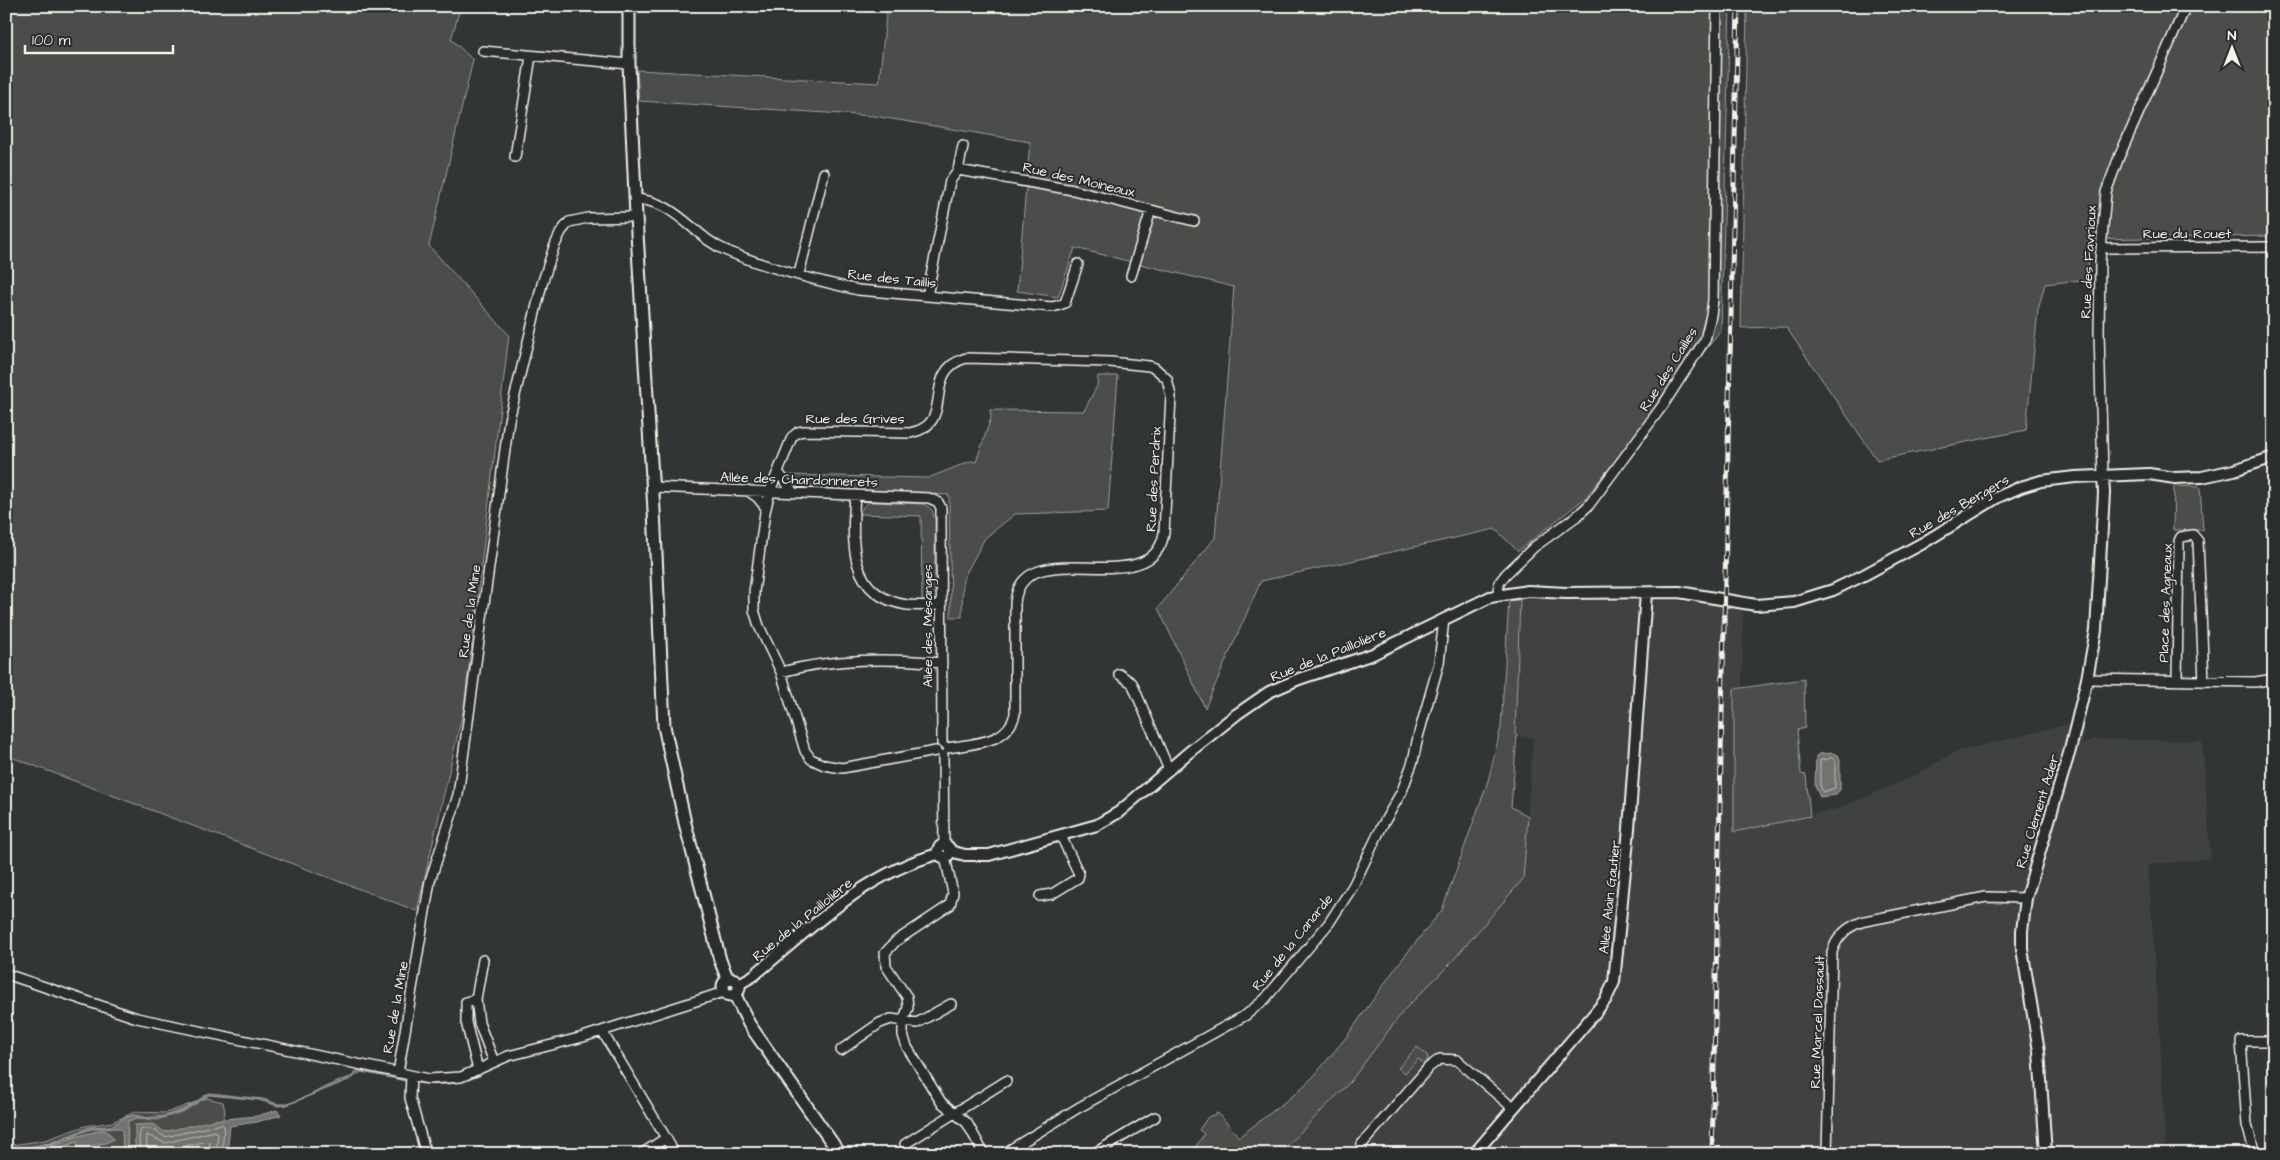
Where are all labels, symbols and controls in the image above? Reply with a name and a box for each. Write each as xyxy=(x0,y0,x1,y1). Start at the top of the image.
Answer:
scale bar xyxy=(25,22,172,54)
north arrow xyxy=(2208,22,2258,72)
text: N xyxy=(2228,26,2237,46)
text: 100 m xyxy=(32,30,71,51)
street label: Rue des Moineaux xyxy=(1021,157,1137,203)
street label: Rue des Favrioux xyxy=(2076,205,2102,319)
street label: Rue du Rouet xyxy=(2143,224,2232,244)
street label: Rue des Taillis xyxy=(847,264,937,294)
street label: Rue des Cailles xyxy=(1635,324,1703,415)
street label: Rue des Grives xyxy=(805,409,905,429)
street label: Rue des Perdrix xyxy=(1141,425,1167,532)
street label: Allée des Chardonnerets xyxy=(720,467,878,493)
street label: Rue des Bergers xyxy=(1906,470,2013,544)
street label: Place des Agneaux xyxy=(2154,543,2178,663)
street label: Rue de la Mine xyxy=(454,563,486,659)
street label: Allée des Mésanges xyxy=(918,564,938,688)
street label: Rue de la Paillolière xyxy=(1268,622,1390,687)
street label: Rue Clément Ader xyxy=(2011,752,2065,871)
street label: Allée Alain Gautier xyxy=(1594,839,1626,955)
street label: Rue de la Paillolière xyxy=(748,873,857,966)
street label: Rue de la Canarde xyxy=(1247,890,1338,995)
street label: Rue Marcel Dassault xyxy=(1806,955,1830,1089)
street label: Rue de la Mine xyxy=(378,959,414,1055)

